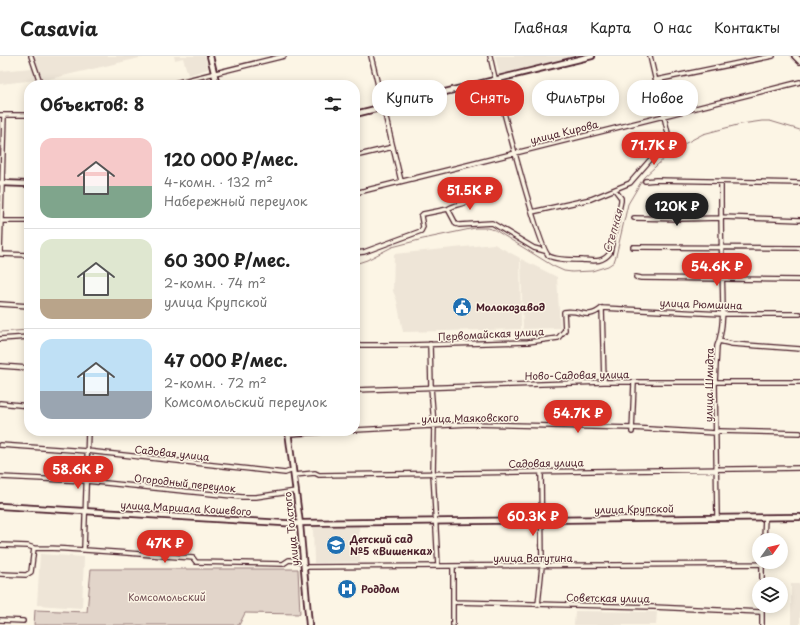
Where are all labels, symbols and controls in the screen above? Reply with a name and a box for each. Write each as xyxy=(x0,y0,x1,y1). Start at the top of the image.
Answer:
text: Casavia xyxy=(20,14,98,42)
text: Главная xyxy=(514,17,568,38)
text: Карта xyxy=(590,17,631,38)
text: О нас xyxy=(653,17,692,38)
text: Контакты xyxy=(714,17,780,38)
chip: Купить xyxy=(372,80,447,116)
chip: Снять xyxy=(455,80,524,116)
chip: Фильтры xyxy=(532,80,619,116)
chip: Новое xyxy=(627,80,698,116)
text: Объектов: 8 xyxy=(40,91,144,117)
icon: filters xyxy=(322,93,344,115)
street label: улица Кирова xyxy=(528,116,600,147)
pin: 71.7K ₽ xyxy=(617,132,691,166)
text: 71.7K ₽ xyxy=(631,135,677,154)
text: 120 000 ₽/мес. xyxy=(164,146,298,172)
icon: home xyxy=(72,154,120,202)
text: 4-комн. · 132 m² xyxy=(164,172,273,191)
pin: 51.5K ₽ xyxy=(433,177,507,211)
text: 51.5K ₽ xyxy=(446,180,494,199)
text: Набережный переулок xyxy=(164,191,308,210)
pin: 120K ₽ xyxy=(644,193,710,227)
text: 120K ₽ xyxy=(654,196,700,215)
water label: Степная xyxy=(598,206,627,255)
text: 60 300 ₽/мес. xyxy=(164,247,290,273)
pin: 54.6K ₽ xyxy=(680,253,754,287)
icon: home xyxy=(72,255,120,303)
text: 54.6K ₽ xyxy=(691,256,743,275)
text: 2-комн. · 74 m² xyxy=(164,273,266,292)
text: улица Крупской xyxy=(164,292,267,311)
street label: улица Рюмшина xyxy=(659,295,743,312)
public building icon: Молокозавод xyxy=(451,296,473,318)
place label: Молокозавод xyxy=(476,299,545,314)
street label: Первомайская улица xyxy=(438,323,545,344)
text: 47 000 ₽/мес. xyxy=(164,347,288,373)
street label: улица Шмидта xyxy=(700,347,717,422)
icon: home xyxy=(72,355,120,403)
street label: Ново-Садовая улица xyxy=(525,366,630,383)
text: 2-комн. · 72 m² xyxy=(164,373,267,392)
text: Комсомольский переулок xyxy=(164,392,327,411)
pin: 54.7K ₽ xyxy=(541,400,615,434)
text: 54.7K ₽ xyxy=(553,403,603,422)
street label: улица Маяковского xyxy=(421,409,519,426)
street label: Садовая улица xyxy=(134,441,211,464)
street label: Садовая улица xyxy=(508,454,584,471)
pin: 58.6K ₽ xyxy=(41,456,115,490)
text: 58.6K ₽ xyxy=(52,459,104,478)
street label: Огородный переулок xyxy=(133,470,237,496)
street label: улица Толстого xyxy=(279,491,302,567)
street label: улица Маршала Кошевого xyxy=(120,497,252,518)
street label: улица Крупской xyxy=(594,500,674,518)
pin: 60.3K ₽ xyxy=(496,503,570,537)
text: 60.3K ₽ xyxy=(507,506,559,525)
pin: 47K ₽ xyxy=(137,530,193,564)
place label: Детский сад №5 «Вишенка» xyxy=(349,531,432,558)
text: 47K ₽ xyxy=(146,533,184,552)
north arrow xyxy=(752,533,788,569)
map controls xyxy=(752,533,788,613)
school or university icon: Детский сад №5 «Вишенка» xyxy=(325,534,347,556)
street label: улица Ватутина xyxy=(493,550,574,566)
button: layers xyxy=(752,577,788,613)
hospital icon: Роддом xyxy=(336,578,358,600)
place label: Роддом xyxy=(361,581,400,596)
park label: Комсомольский xyxy=(128,589,206,604)
street label: Советская улица xyxy=(566,589,651,606)

